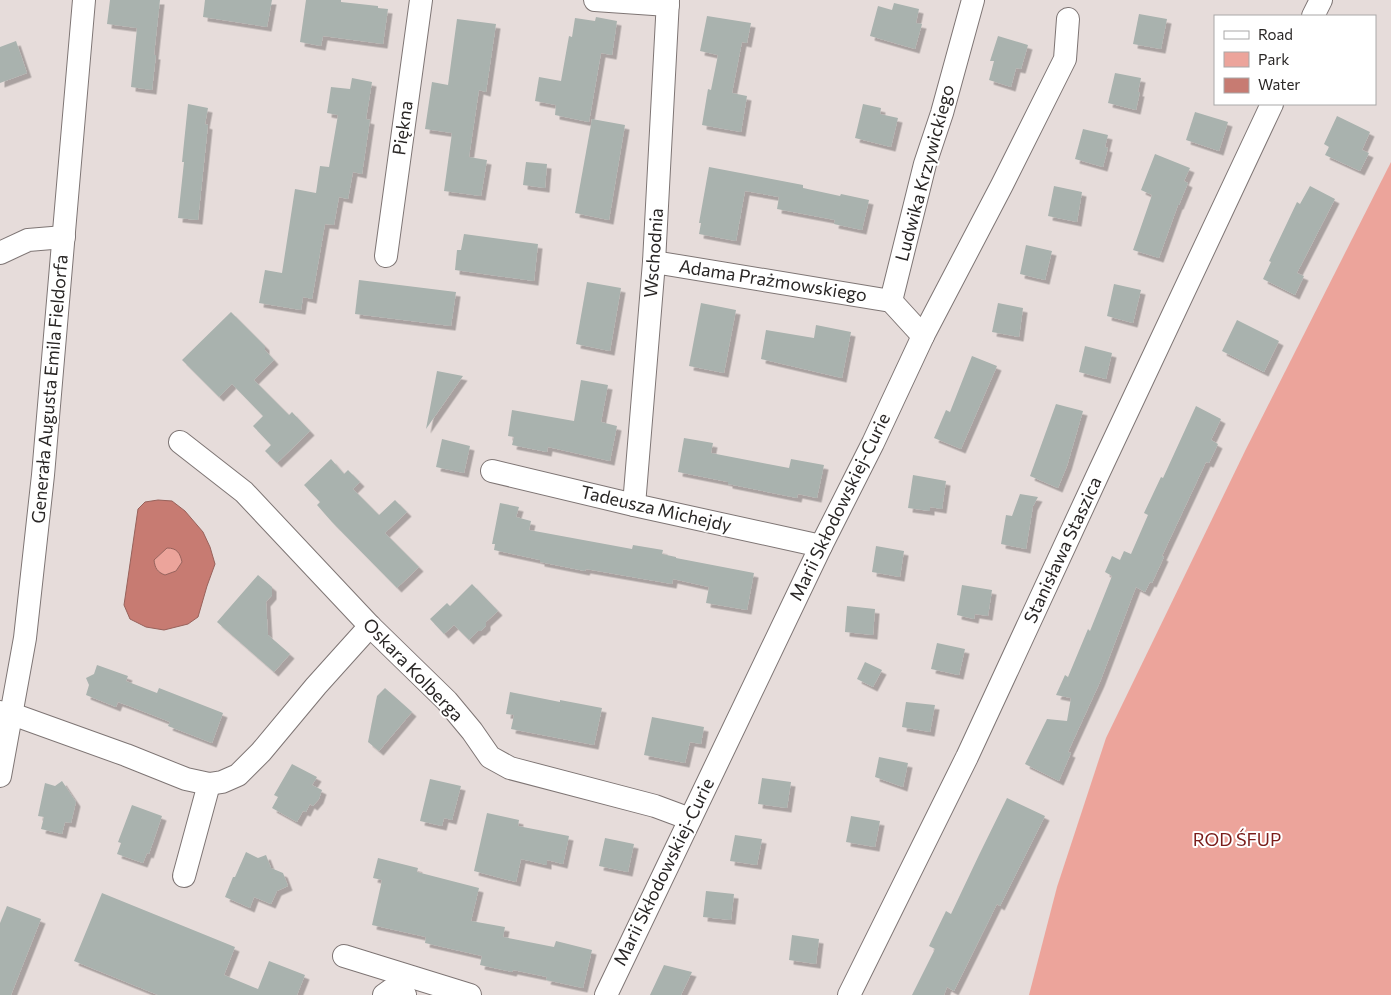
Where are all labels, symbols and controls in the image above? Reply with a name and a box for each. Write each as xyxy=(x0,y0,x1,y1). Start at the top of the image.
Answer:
legend xyxy=(1214,15,1376,105)
text: Road xyxy=(1258,25,1293,43)
text: Park xyxy=(1258,50,1289,68)
text: Water xyxy=(1258,75,1300,93)
street label: Ludwika Krzywickiego xyxy=(890,82,958,264)
street label: Piękna xyxy=(387,99,417,157)
street label: Wschodnia xyxy=(639,207,667,299)
street label: Generała Augusta Emila Fieldorfa xyxy=(26,254,72,524)
street label: Adama Prażmowskiego xyxy=(678,254,869,306)
street label: Marii Skłodowskiej-Curie xyxy=(784,409,894,604)
street label: Stanisława Staszica xyxy=(1018,473,1106,626)
street label: Tadeusza Michejdy xyxy=(579,480,734,536)
street label: Oskara Kolberga xyxy=(359,613,469,726)
street label: Marii Skłodowskiej-Curie xyxy=(608,774,718,969)
park label: ROD ŚFUP xyxy=(1193,828,1281,850)

